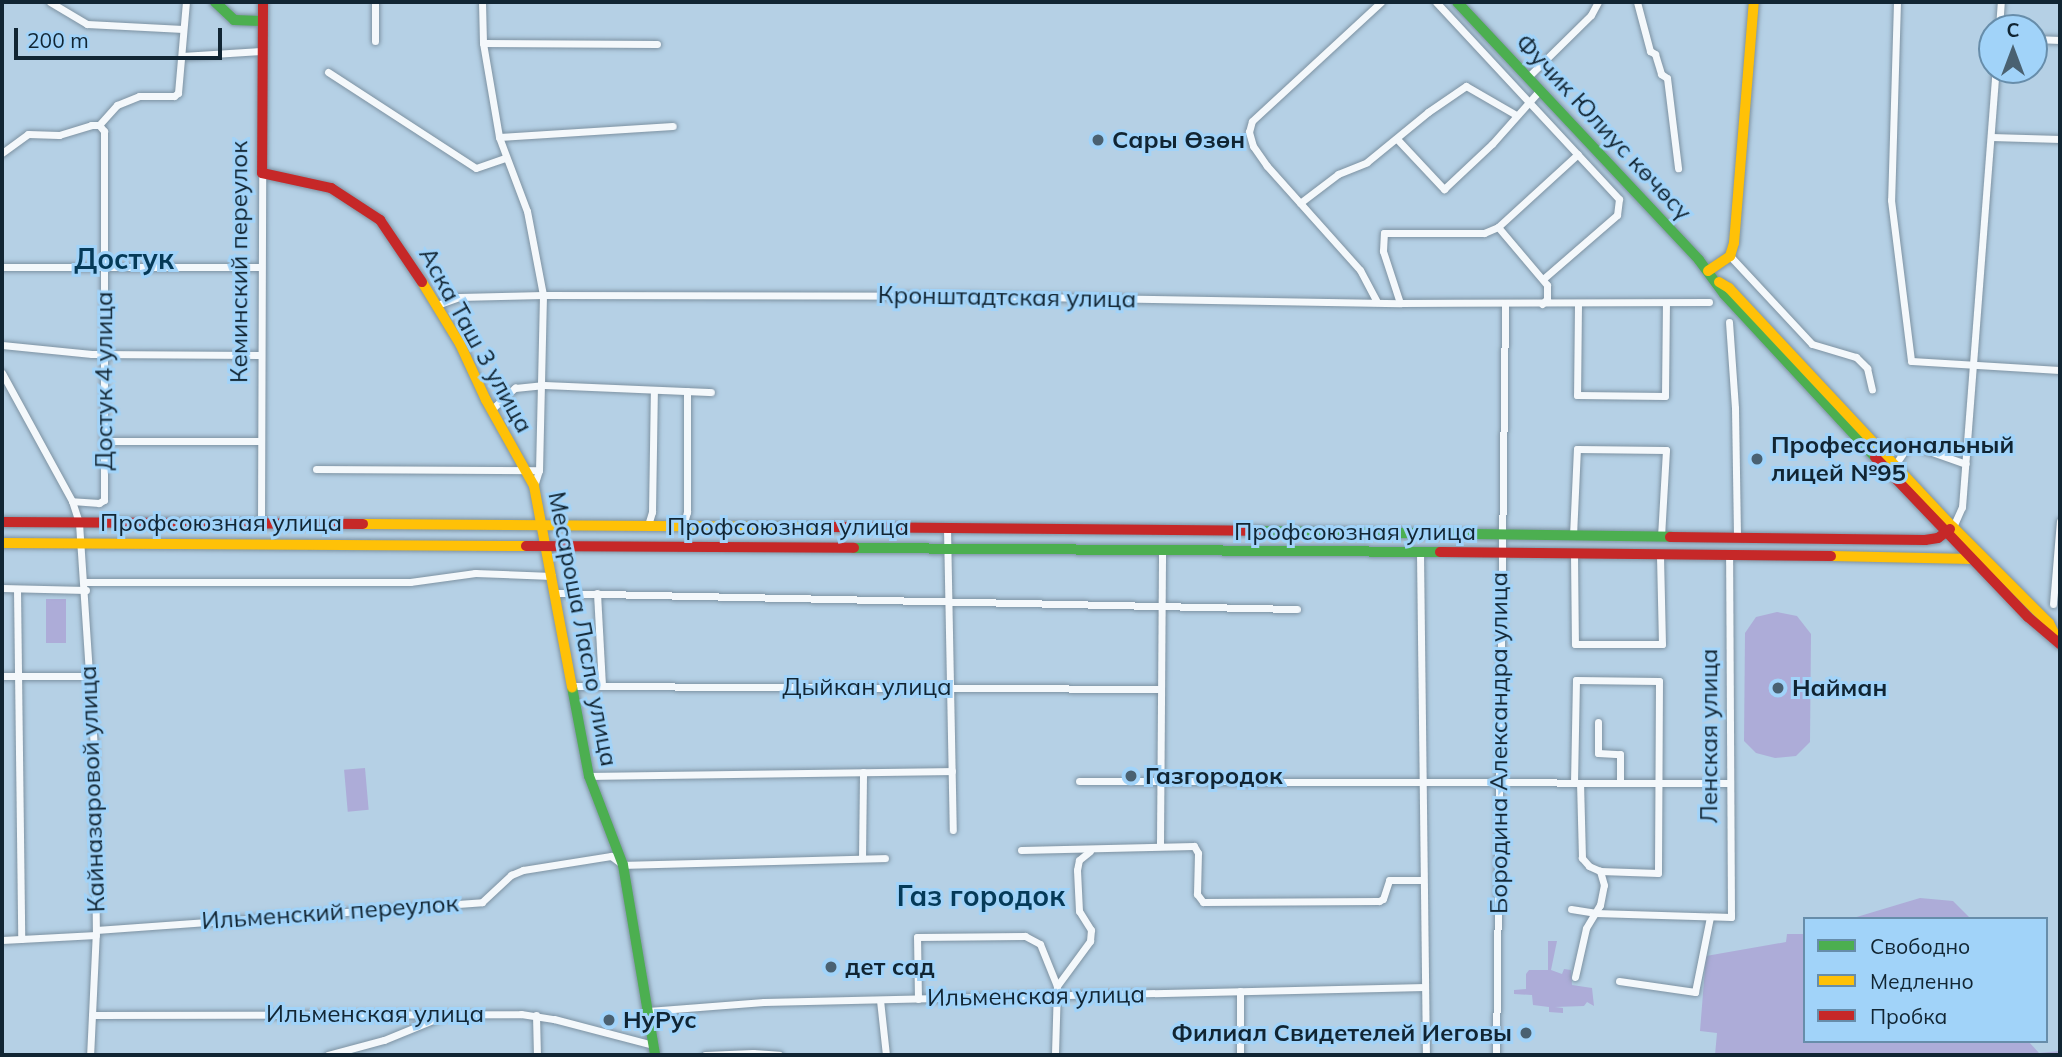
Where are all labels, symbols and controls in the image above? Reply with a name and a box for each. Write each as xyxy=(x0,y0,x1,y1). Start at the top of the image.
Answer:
scale bar xyxy=(18,14,226,58)
north arrow xyxy=(1978,14,2048,84)
text: С xyxy=(2006,18,2020,42)
text: 200 m xyxy=(27,27,89,53)
street label: Фучик Юлиус көчөсү xyxy=(1510,28,1698,226)
place label: Сары Өзөн xyxy=(1112,126,1245,154)
marker: Сары Өзөн xyxy=(1090,132,1106,148)
street label: Кеминский переулок xyxy=(225,141,253,383)
district label: Достук xyxy=(74,242,174,276)
street label: Аска Таш 3 улица xyxy=(413,242,539,438)
street label: Кронштадтская улица xyxy=(878,280,1136,314)
street label: Достук 4 улица xyxy=(90,291,118,471)
place label: Профессиональный лицей №95 xyxy=(1771,431,2014,487)
marker: Профессиональный лицей №95 xyxy=(1749,451,1765,467)
street label: Месароша Ласло улица xyxy=(542,489,624,769)
street label: Профсоюзная улица xyxy=(100,509,342,537)
street label: Профсоюзная улица xyxy=(667,513,909,541)
street label: Профсоюзная улица xyxy=(1234,518,1476,546)
street label: Бородина Александра улица xyxy=(1485,572,1513,914)
street label: Ленская улица xyxy=(1695,649,1723,823)
street label: Кайназаровой улица xyxy=(73,665,111,913)
street label: Дыйкан улица xyxy=(782,673,952,701)
place label: Найман xyxy=(1792,674,1887,702)
marker: Найман xyxy=(1770,680,1786,696)
place label: Газгородок xyxy=(1145,762,1283,790)
marker: Газгородок xyxy=(1123,768,1139,784)
district label: Газ городок xyxy=(897,879,1065,913)
street label: Ильменский переулок xyxy=(201,889,459,935)
legend xyxy=(1803,917,2048,1043)
text: Свободно xyxy=(1870,933,1970,959)
place label: дет сад xyxy=(845,953,935,981)
marker: дет сад xyxy=(823,959,839,975)
text: Медленно xyxy=(1870,968,1974,994)
street label: Ильменская улица xyxy=(927,980,1145,1012)
street label: Ильменская улица xyxy=(266,1000,484,1028)
text: Пробка xyxy=(1870,1003,1947,1029)
place label: НуРус xyxy=(623,1006,697,1034)
marker: НуРус xyxy=(601,1012,617,1028)
place label: Филиал Свидетелей Иеговы xyxy=(1171,1019,1512,1047)
marker: Филиал Свидетелей Иеговы xyxy=(1518,1025,1534,1041)

